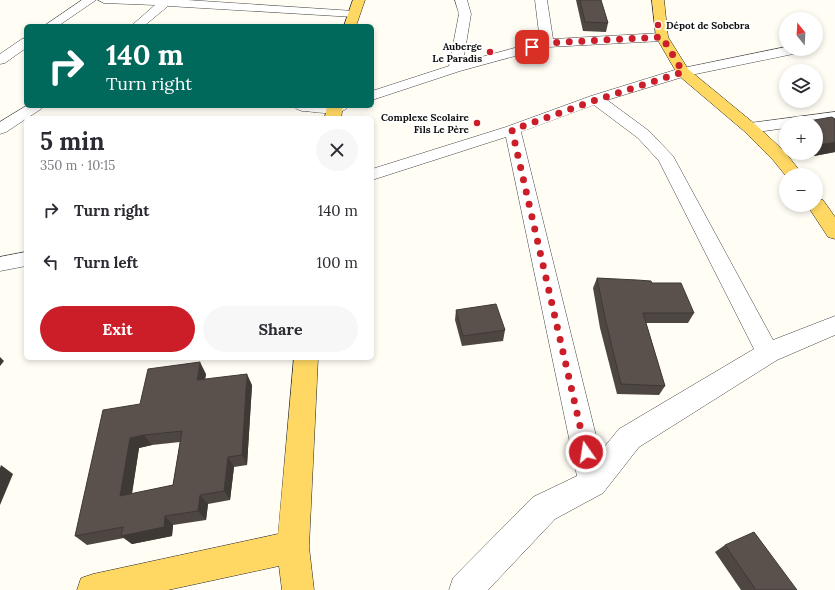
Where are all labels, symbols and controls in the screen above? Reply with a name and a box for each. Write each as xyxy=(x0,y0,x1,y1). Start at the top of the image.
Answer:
north arrow xyxy=(779,12,823,56)
map controls xyxy=(779,12,823,212)
place label: Dépot de Sobebra xyxy=(666,19,751,32)
marker: Dépot de Sobebra xyxy=(653,20,663,30)
pin xyxy=(515,30,549,64)
icon: arrive xyxy=(521,36,543,58)
text: 140 m xyxy=(106,37,184,73)
icon: right xyxy=(40,40,92,92)
place label: Auberge Le Paradis xyxy=(432,40,483,65)
marker: Auberge Le Paradis xyxy=(485,47,495,57)
button: layers xyxy=(779,64,823,108)
text: Turn right xyxy=(106,72,192,95)
place label: Complexe Scolaire Fils Le Père xyxy=(381,111,470,136)
button: + xyxy=(779,116,823,160)
marker: Complexe Scolaire Fils Le Père xyxy=(472,118,482,128)
text: 5 min xyxy=(40,126,105,157)
button: close xyxy=(316,129,358,171)
text: 350 m · 10:15 xyxy=(40,157,115,174)
button: − xyxy=(779,168,823,212)
icon: right xyxy=(40,199,62,221)
text: Turn right xyxy=(74,201,150,220)
text: 140 m xyxy=(318,201,358,220)
icon: left xyxy=(40,251,62,273)
text: Turn left xyxy=(74,253,138,272)
text: 100 m xyxy=(317,253,358,272)
button: Exit xyxy=(40,306,195,352)
button: Share xyxy=(203,306,358,352)
position arrow xyxy=(565,431,607,473)

